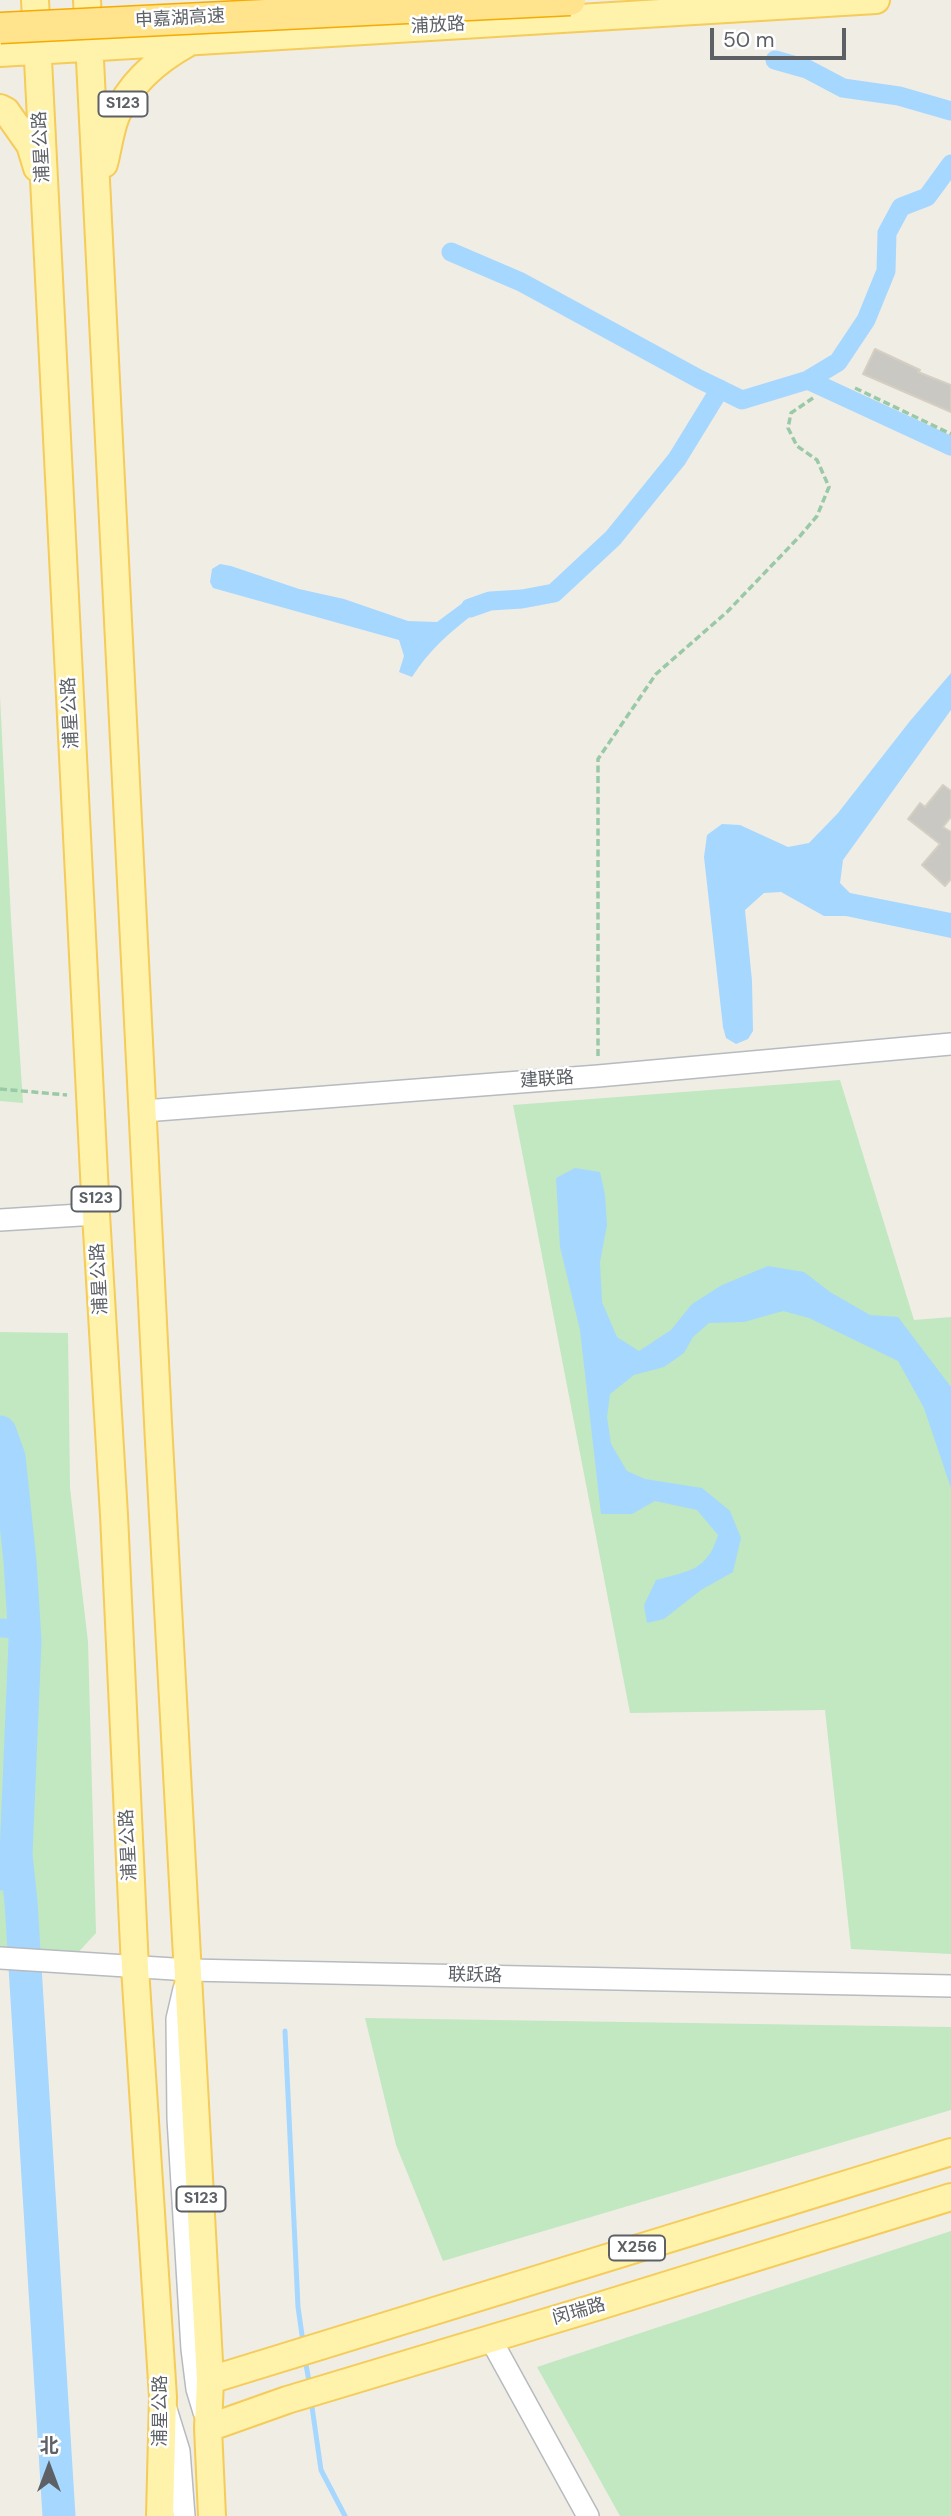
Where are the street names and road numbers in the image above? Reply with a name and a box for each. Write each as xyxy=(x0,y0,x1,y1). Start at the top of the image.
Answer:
street label: 申嘉湖高速 xyxy=(134,6,226,32)
street label: 浦放路 xyxy=(410,14,466,38)
road number: S123 xyxy=(99,92,148,116)
street label: 浦星公路 xyxy=(29,110,55,184)
street label: 浦星公路 xyxy=(58,676,84,750)
street label: 建联路 xyxy=(519,1067,575,1093)
road number: S123 xyxy=(72,1186,120,1212)
street label: 浦星公路 xyxy=(87,1242,113,1316)
street label: 浦星公路 xyxy=(116,1808,142,1882)
street label: 联跃路 xyxy=(448,1965,502,1987)
road number: S123 xyxy=(176,2186,226,2212)
road number: X256 xyxy=(609,2236,665,2260)
street label: 闵瑞路 xyxy=(550,2294,608,2330)
street label: 浦星公路 xyxy=(150,2375,172,2447)

